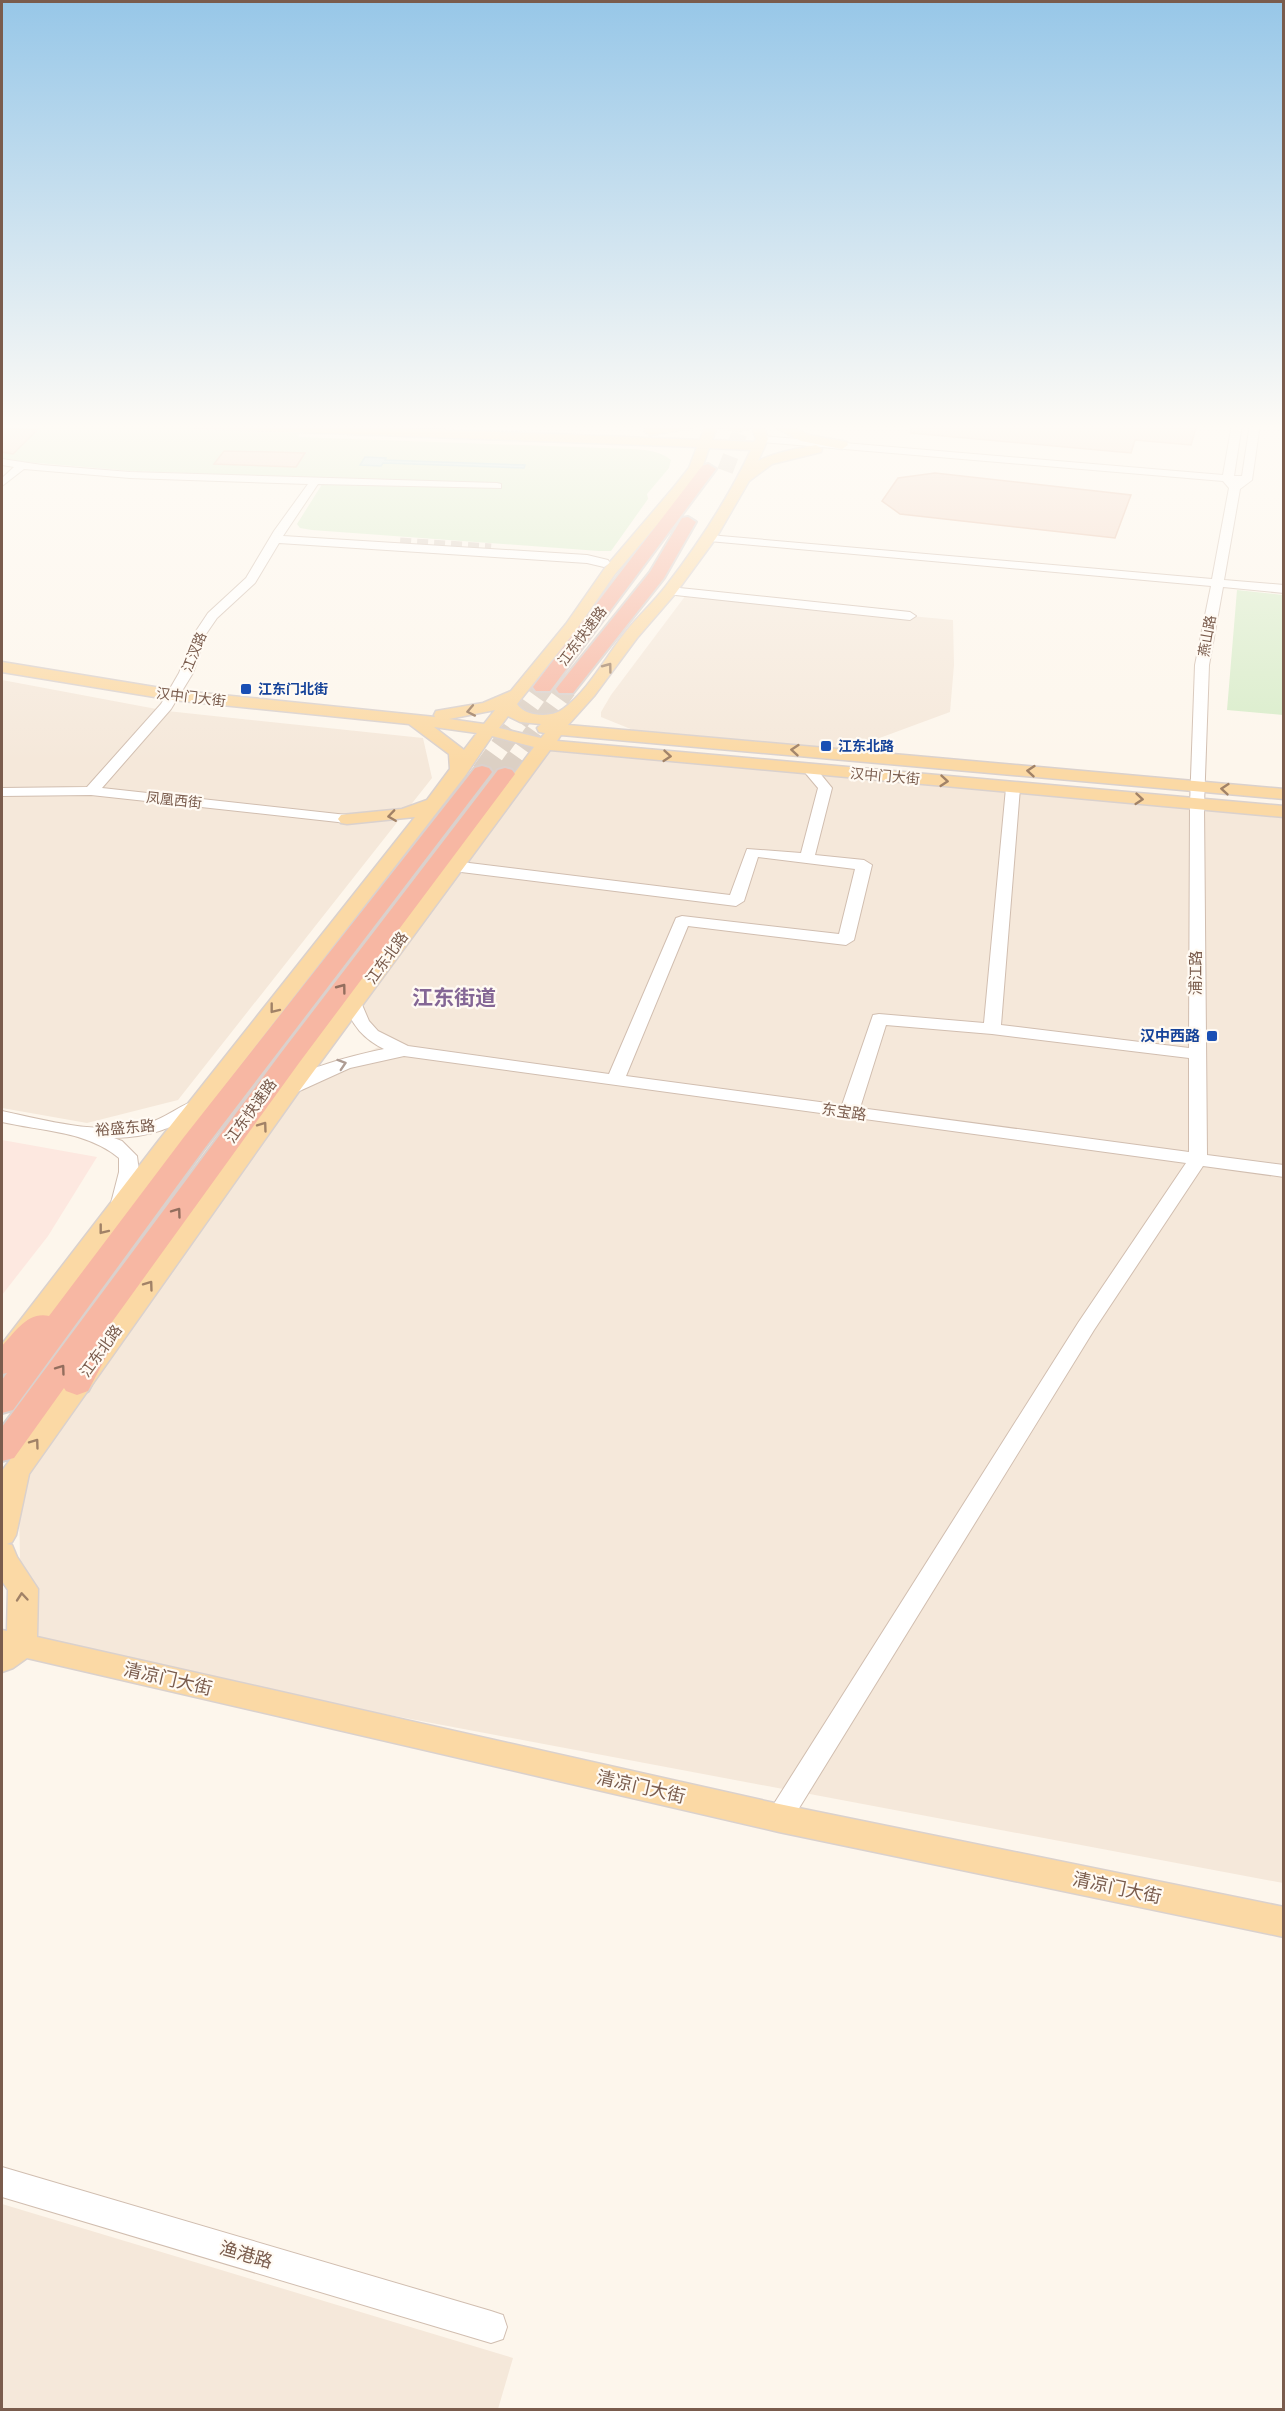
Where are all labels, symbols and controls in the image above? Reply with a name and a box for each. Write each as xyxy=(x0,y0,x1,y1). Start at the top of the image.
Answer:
street label: 江东快速路 xyxy=(555,603,609,669)
street label: 燕山路 xyxy=(1195,614,1219,658)
street label: 江汊路 xyxy=(179,630,209,674)
one-way arrow xyxy=(601,663,612,674)
place label: 江东门北街 xyxy=(258,681,328,697)
marker: 江东门北街 xyxy=(239,682,253,696)
street label: 汉中门大街 xyxy=(155,685,227,709)
one-way arrow xyxy=(466,704,476,717)
place label: 江东北路 xyxy=(838,738,894,754)
marker: 江东北路 xyxy=(819,739,833,753)
one-way arrow xyxy=(790,744,800,757)
one-way arrow xyxy=(662,749,671,762)
street label: 汉中门大街 xyxy=(849,765,921,787)
one-way arrow xyxy=(1026,765,1036,778)
one-way arrow xyxy=(940,774,949,787)
one-way arrow xyxy=(1221,783,1230,796)
street label: 凤凰西街 xyxy=(145,789,203,811)
one-way arrow xyxy=(1134,792,1143,805)
one-way arrow xyxy=(387,810,397,822)
street label: 江东北路 xyxy=(362,928,412,988)
street label: 浦江路 xyxy=(1187,950,1205,996)
one-way arrow xyxy=(335,984,346,995)
district label: 江东街道 xyxy=(412,985,496,1010)
one-way arrow xyxy=(270,1002,281,1013)
place label: 汉中西路 xyxy=(1140,1027,1200,1045)
marker: 汉中西路 xyxy=(1205,1029,1219,1043)
one-way arrow xyxy=(336,1058,347,1071)
street label: 江东快速路 xyxy=(222,1075,280,1147)
street label: 东宝路 xyxy=(820,1100,868,1124)
street label: 裕盛东路 xyxy=(94,1116,156,1140)
one-way arrow xyxy=(256,1122,267,1133)
one-way arrow xyxy=(169,1208,180,1219)
one-way arrow xyxy=(99,1223,110,1234)
one-way arrow xyxy=(142,1280,153,1291)
street label: 江东北路 xyxy=(76,1321,126,1381)
one-way arrow xyxy=(54,1365,65,1376)
one-way arrow xyxy=(28,1439,39,1450)
one-way arrow xyxy=(16,1592,29,1601)
street label: 清凉门大街 xyxy=(122,1658,214,1699)
street label: 清凉门大街 xyxy=(595,1766,687,1807)
street label: 清凉门大街 xyxy=(1071,1868,1163,1907)
street label: 渔港路 xyxy=(217,2237,275,2272)

